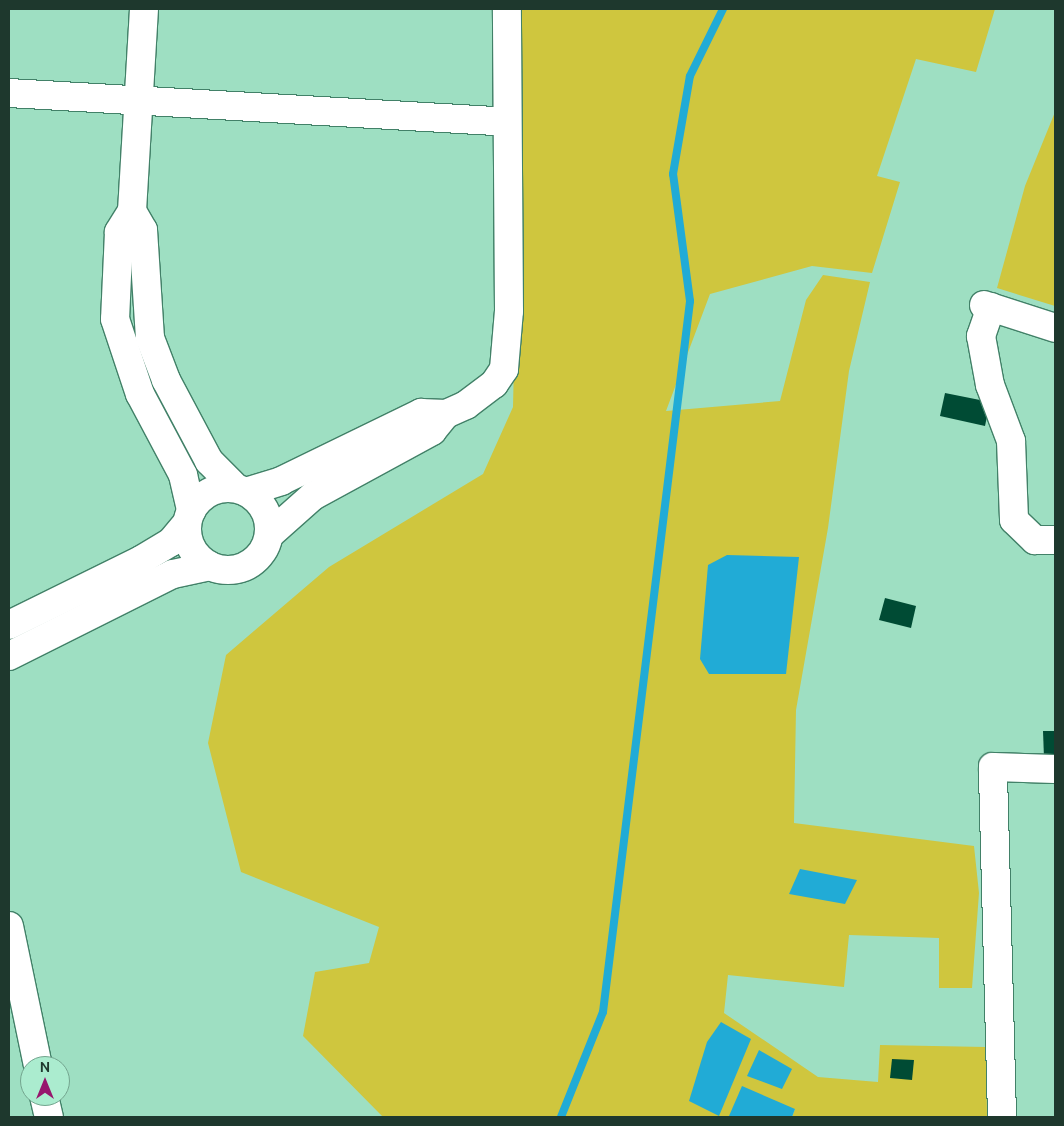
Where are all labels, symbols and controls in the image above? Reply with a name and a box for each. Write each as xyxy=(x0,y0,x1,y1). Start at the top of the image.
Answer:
north arrow xyxy=(20,1056,70,1106)
text: N xyxy=(40,1059,50,1075)

